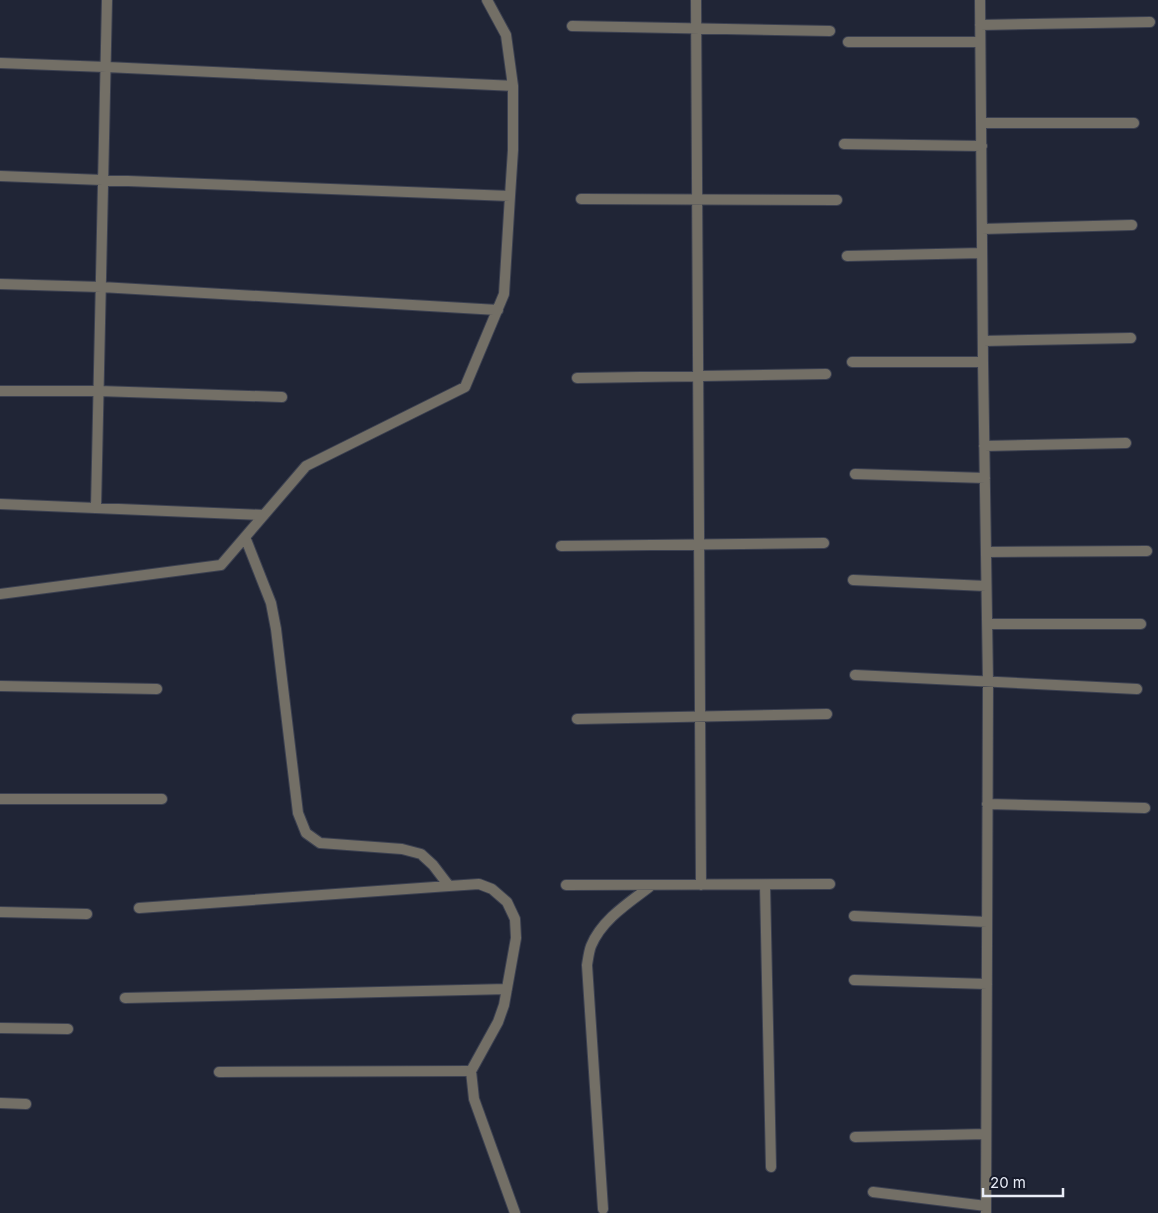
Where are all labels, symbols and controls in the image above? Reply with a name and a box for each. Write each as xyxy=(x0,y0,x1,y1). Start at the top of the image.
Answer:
scale bar xyxy=(983,1166,1063,1198)
text: 20 m xyxy=(990,1173,1026,1192)

